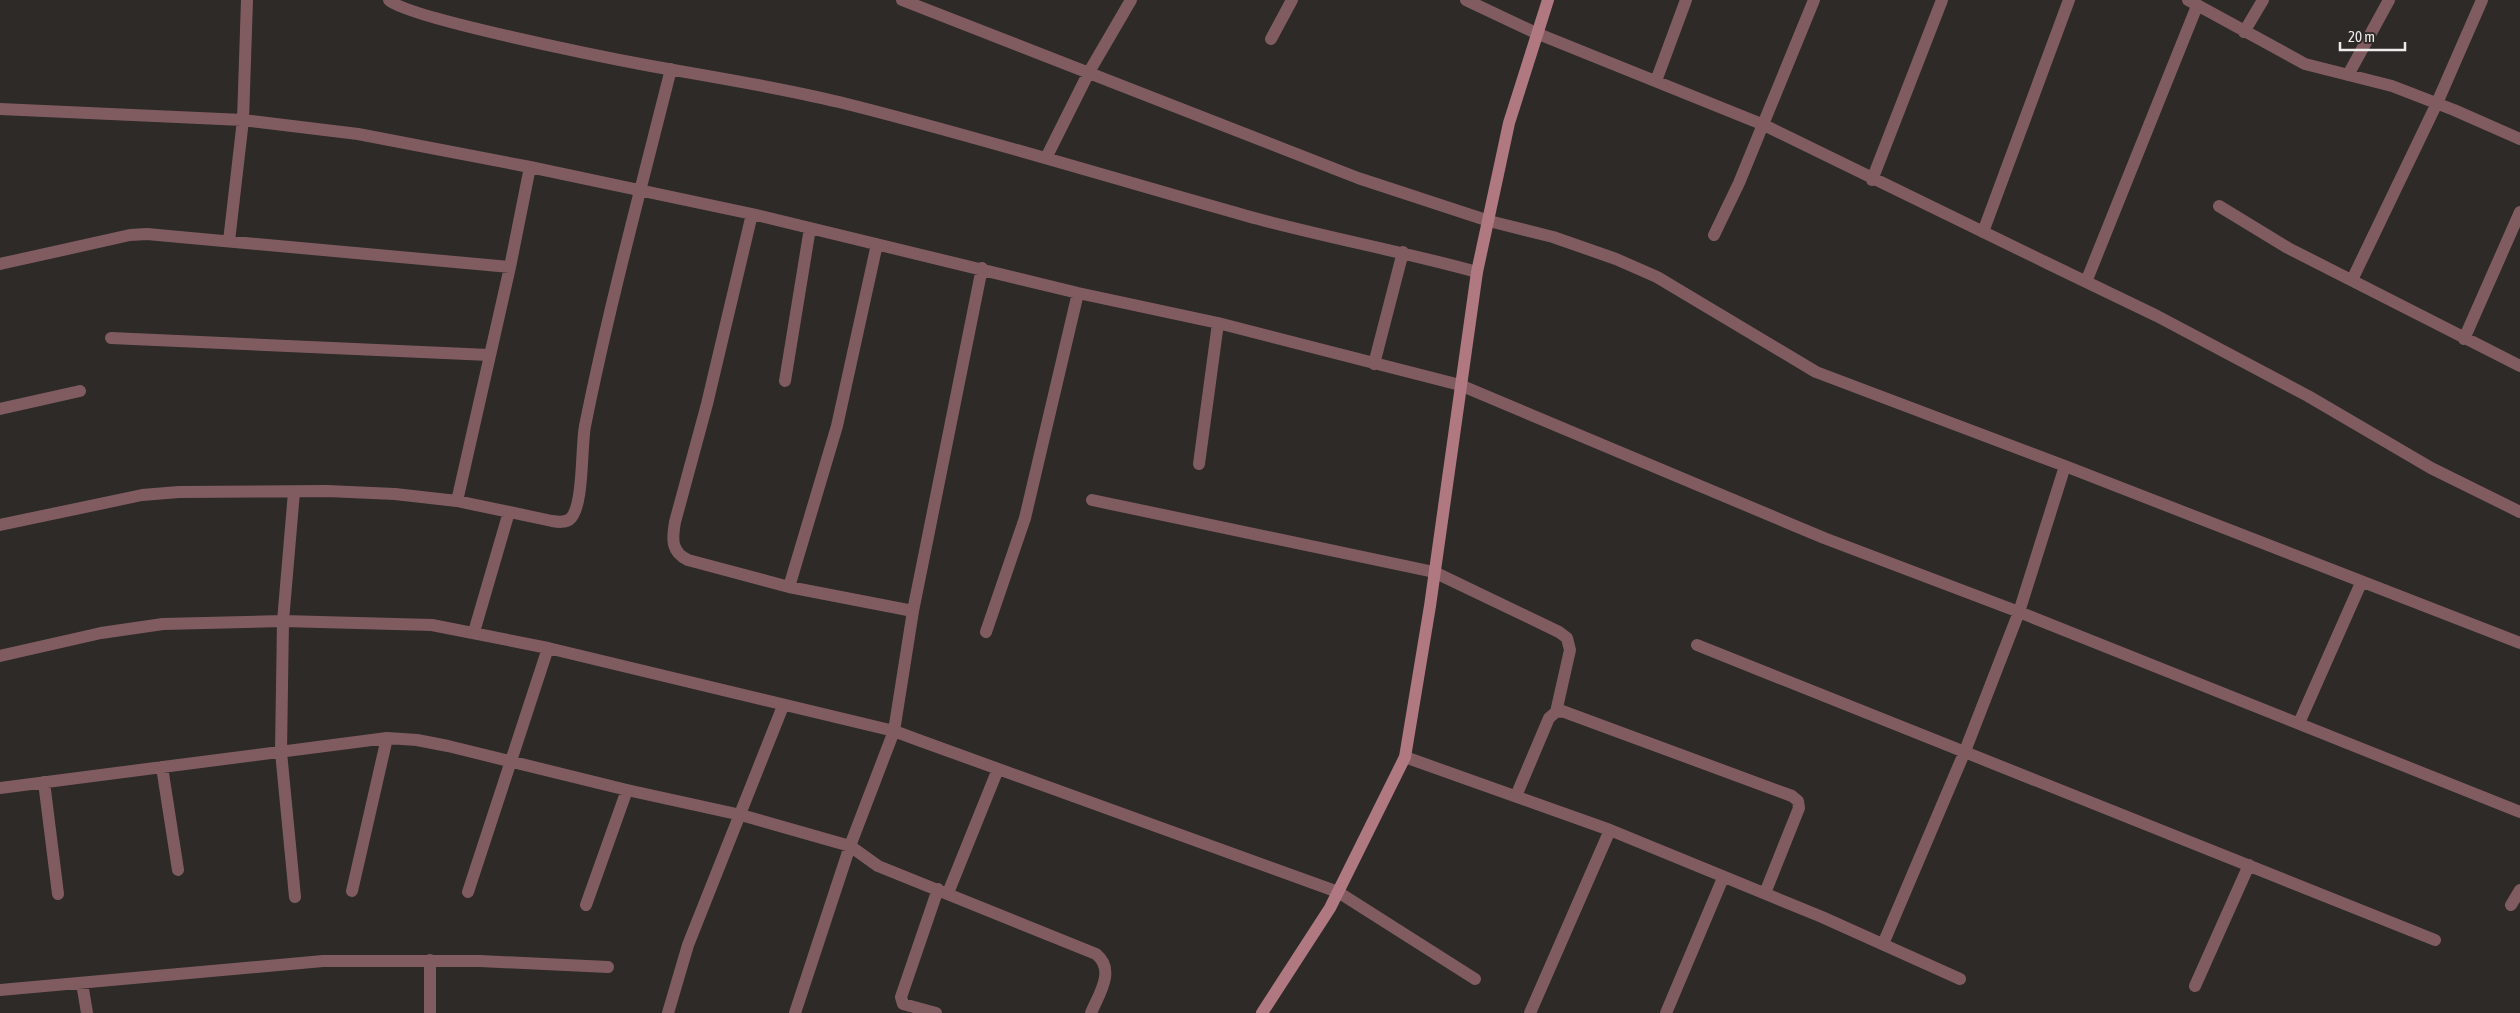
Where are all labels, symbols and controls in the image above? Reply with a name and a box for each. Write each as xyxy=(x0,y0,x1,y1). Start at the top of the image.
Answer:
scale bar xyxy=(2340,20,2405,52)
text: 20 m xyxy=(2348,28,2375,45)

